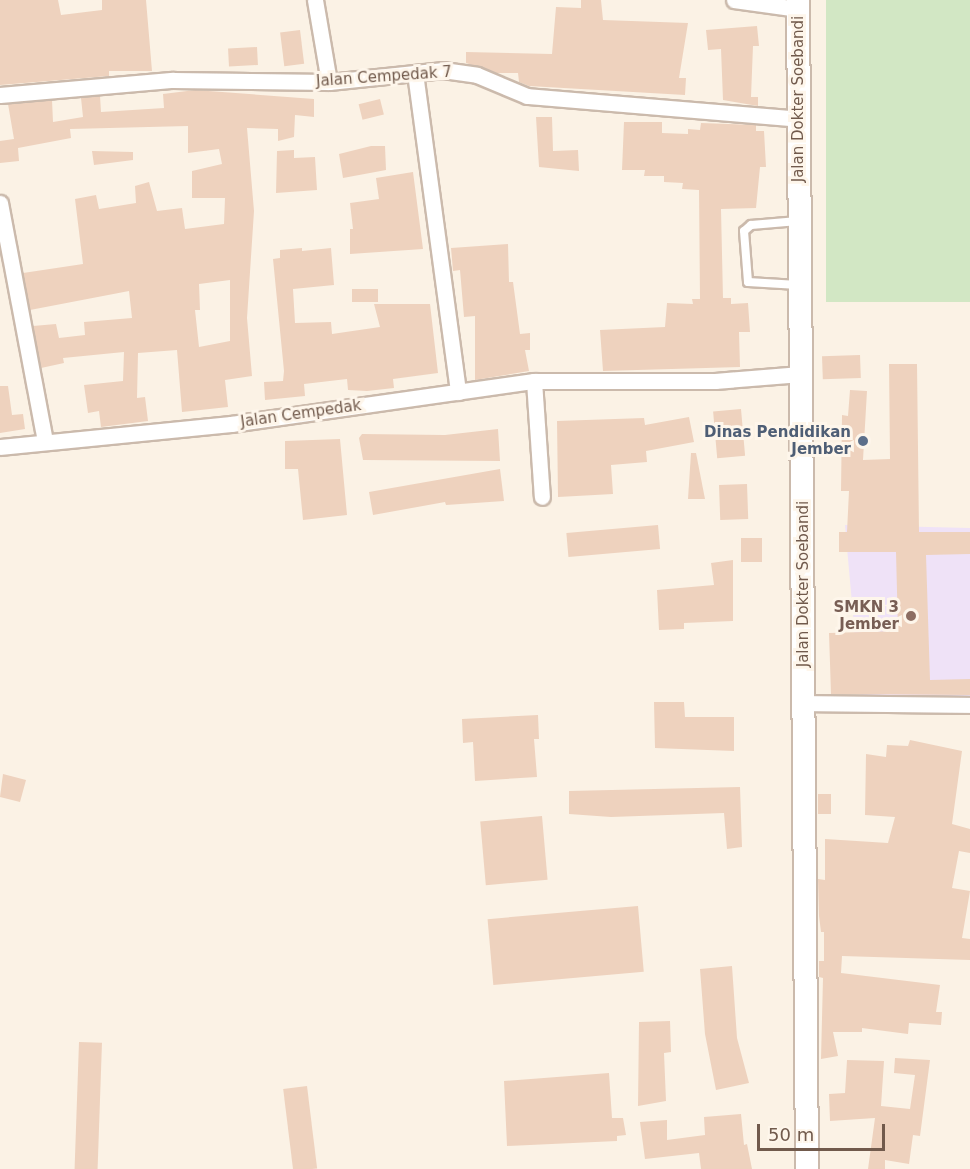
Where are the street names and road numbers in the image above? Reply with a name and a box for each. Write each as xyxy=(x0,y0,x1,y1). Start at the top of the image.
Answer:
street label: Jalan Dokter Soebandi xyxy=(790,16,808,182)
street label: Jalan Cempedak 7 xyxy=(316,63,452,91)
street label: Jalan Cempedak xyxy=(239,397,363,431)
street label: Jalan Dokter Soebandi xyxy=(795,501,813,667)

